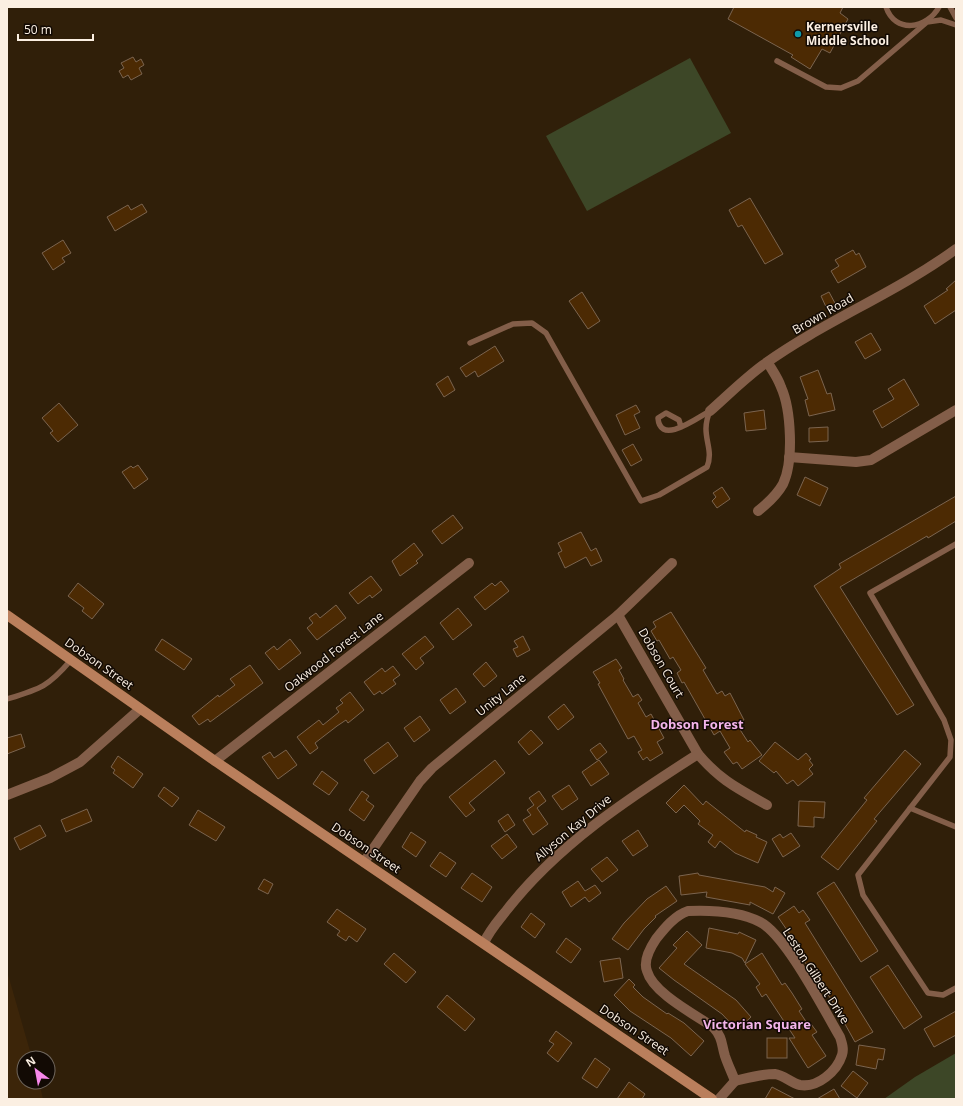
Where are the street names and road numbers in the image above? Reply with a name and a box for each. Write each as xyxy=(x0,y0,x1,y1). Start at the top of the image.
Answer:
street label: Brown Road xyxy=(789,289,857,338)
street label: Oakwood Forest Lane xyxy=(281,607,387,696)
street label: Dobson Court xyxy=(635,625,688,701)
street label: Dobson Street xyxy=(62,634,137,694)
street label: Unity Lane xyxy=(472,669,529,720)
street label: Allyson Kay Drive xyxy=(531,790,615,865)
street label: Dobson Street xyxy=(328,818,404,877)
street label: Leston Gilbert Drive xyxy=(779,924,854,1027)
street label: Dobson Street xyxy=(596,1000,672,1059)

